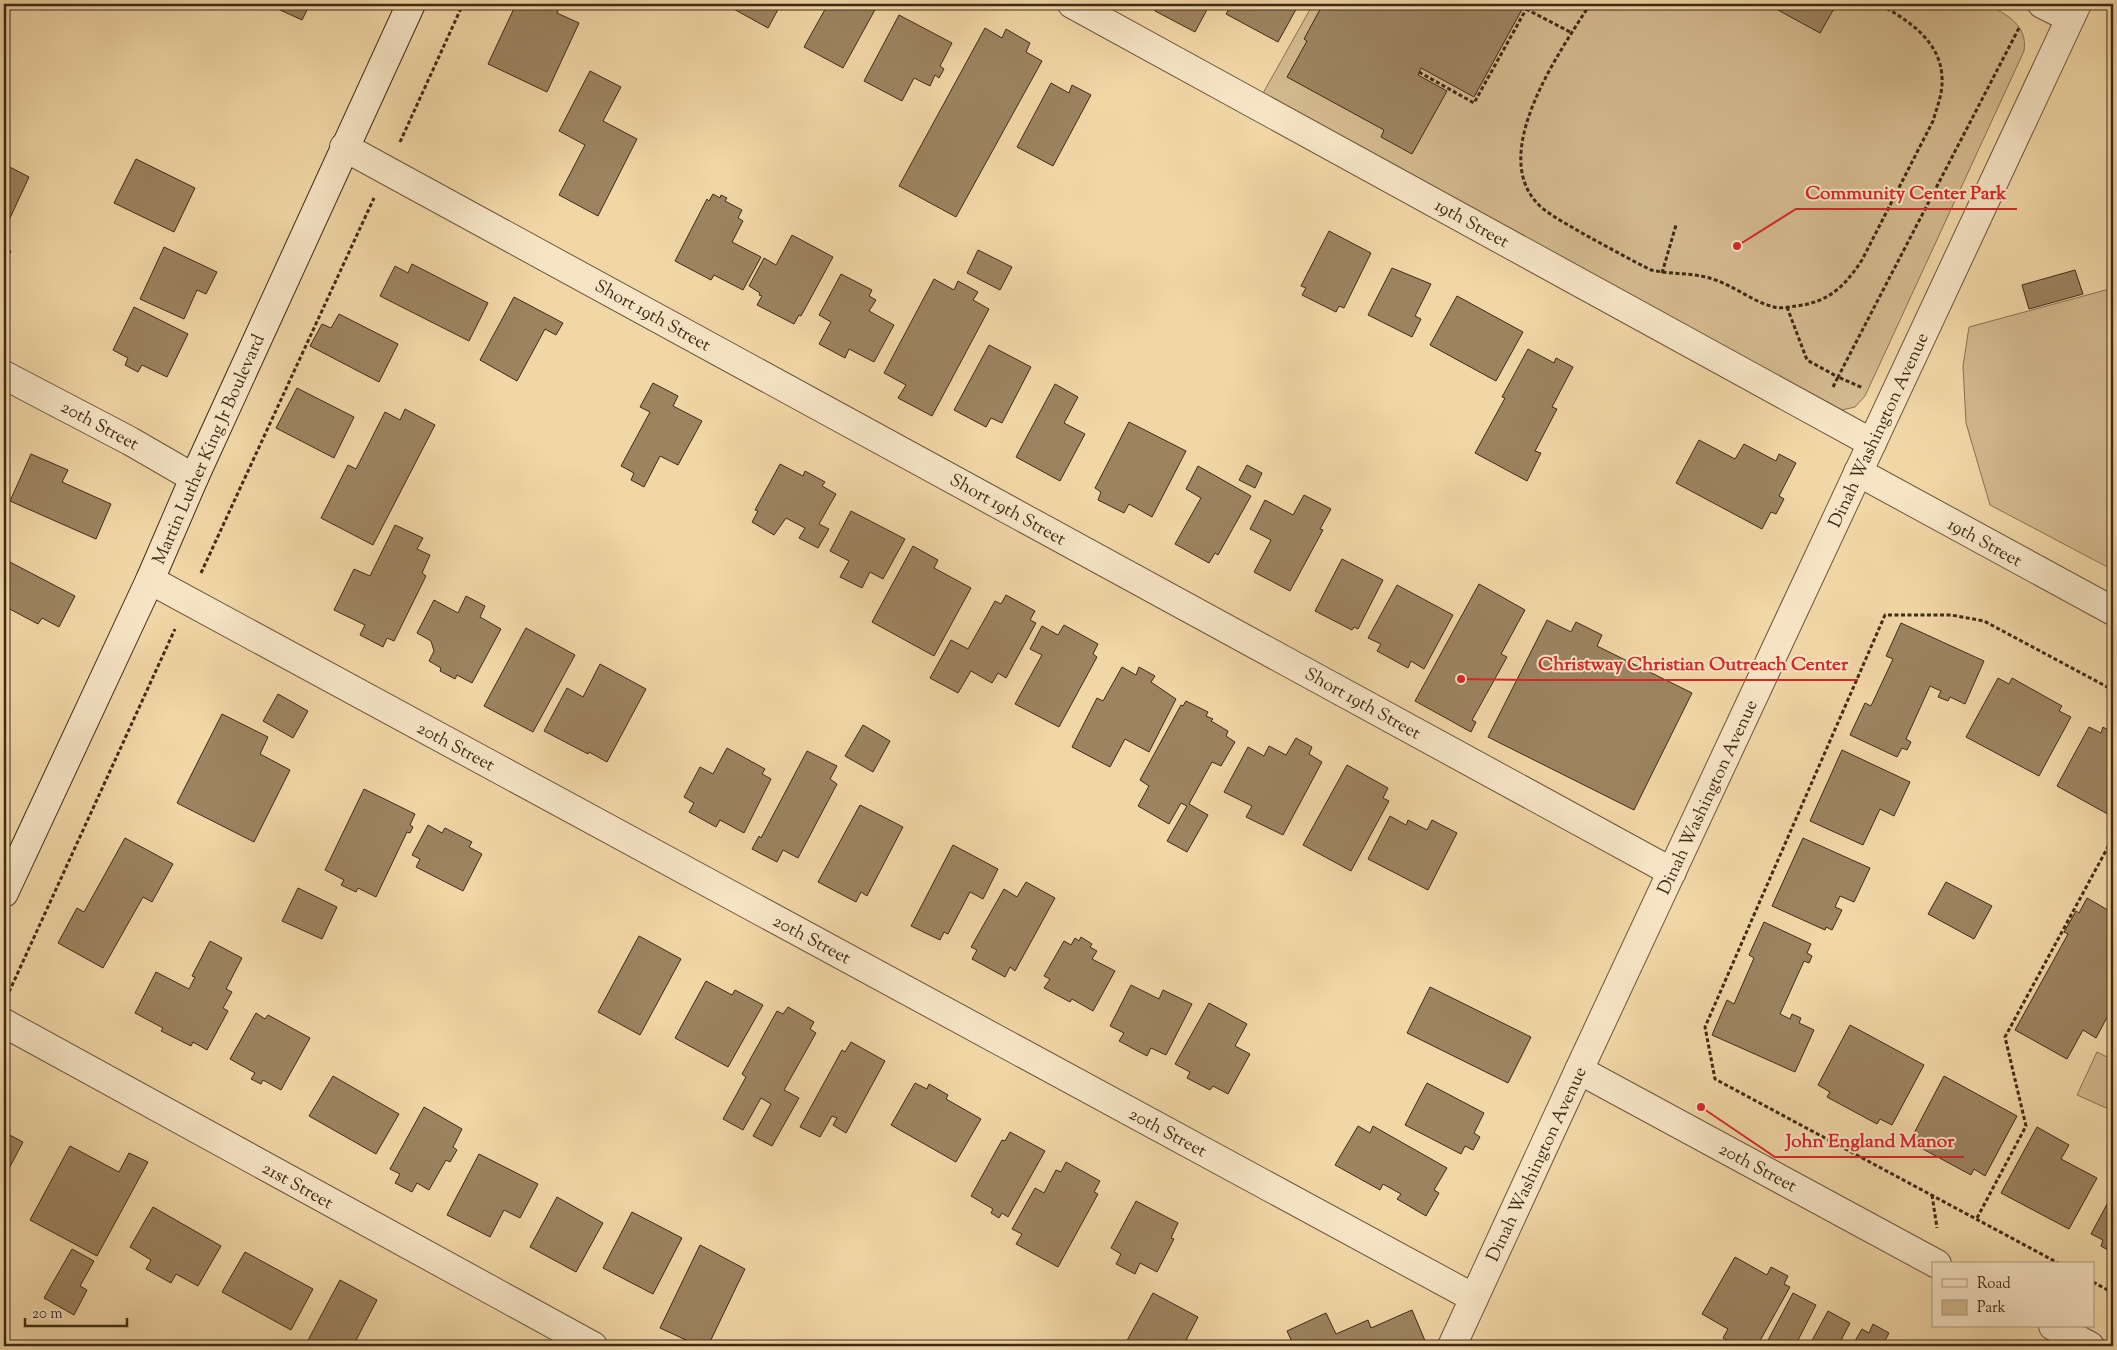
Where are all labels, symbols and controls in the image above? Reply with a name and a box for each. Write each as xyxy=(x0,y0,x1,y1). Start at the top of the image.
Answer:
callout: Community Center Park xyxy=(1796,175,2017,209)
text: Community Center Park xyxy=(1805,181,2007,208)
street label: 19th Street xyxy=(1429,194,1513,256)
street label: Short 19th Street xyxy=(589,274,715,359)
street label: Dinah Washington Avenue xyxy=(1823,329,1937,533)
street label: Martin Luther King Jr Boulevard xyxy=(147,330,272,569)
street label: 20th Street xyxy=(55,395,143,458)
street label: Short 19th Street xyxy=(944,468,1070,553)
street label: 19th Street xyxy=(1942,513,2026,575)
callout: Christway Christian Outreach Center xyxy=(1528,646,1858,680)
text: Christway Christian Outreach Center xyxy=(1538,652,1849,679)
street label: Short 19th Street xyxy=(1299,662,1425,747)
street label: Dinah Washington Avenue xyxy=(1652,696,1766,900)
street label: 20th Street xyxy=(411,716,499,779)
street label: 20th Street xyxy=(767,909,855,972)
street label: Dinah Washington Avenue xyxy=(1481,1063,1595,1267)
street label: 20th Street xyxy=(1123,1102,1211,1165)
callout: John England Manor xyxy=(1775,1123,1964,1157)
text: John England Manor xyxy=(1784,1129,1955,1156)
street label: 20th Street xyxy=(1713,1137,1801,1200)
street label: 21st Street xyxy=(257,1156,337,1217)
legend xyxy=(1932,1262,2094,1328)
text: Road xyxy=(1977,1274,2011,1295)
scale bar xyxy=(25,1295,128,1327)
text: Park xyxy=(1977,1298,2006,1319)
text: 20 m xyxy=(32,1304,63,1325)

